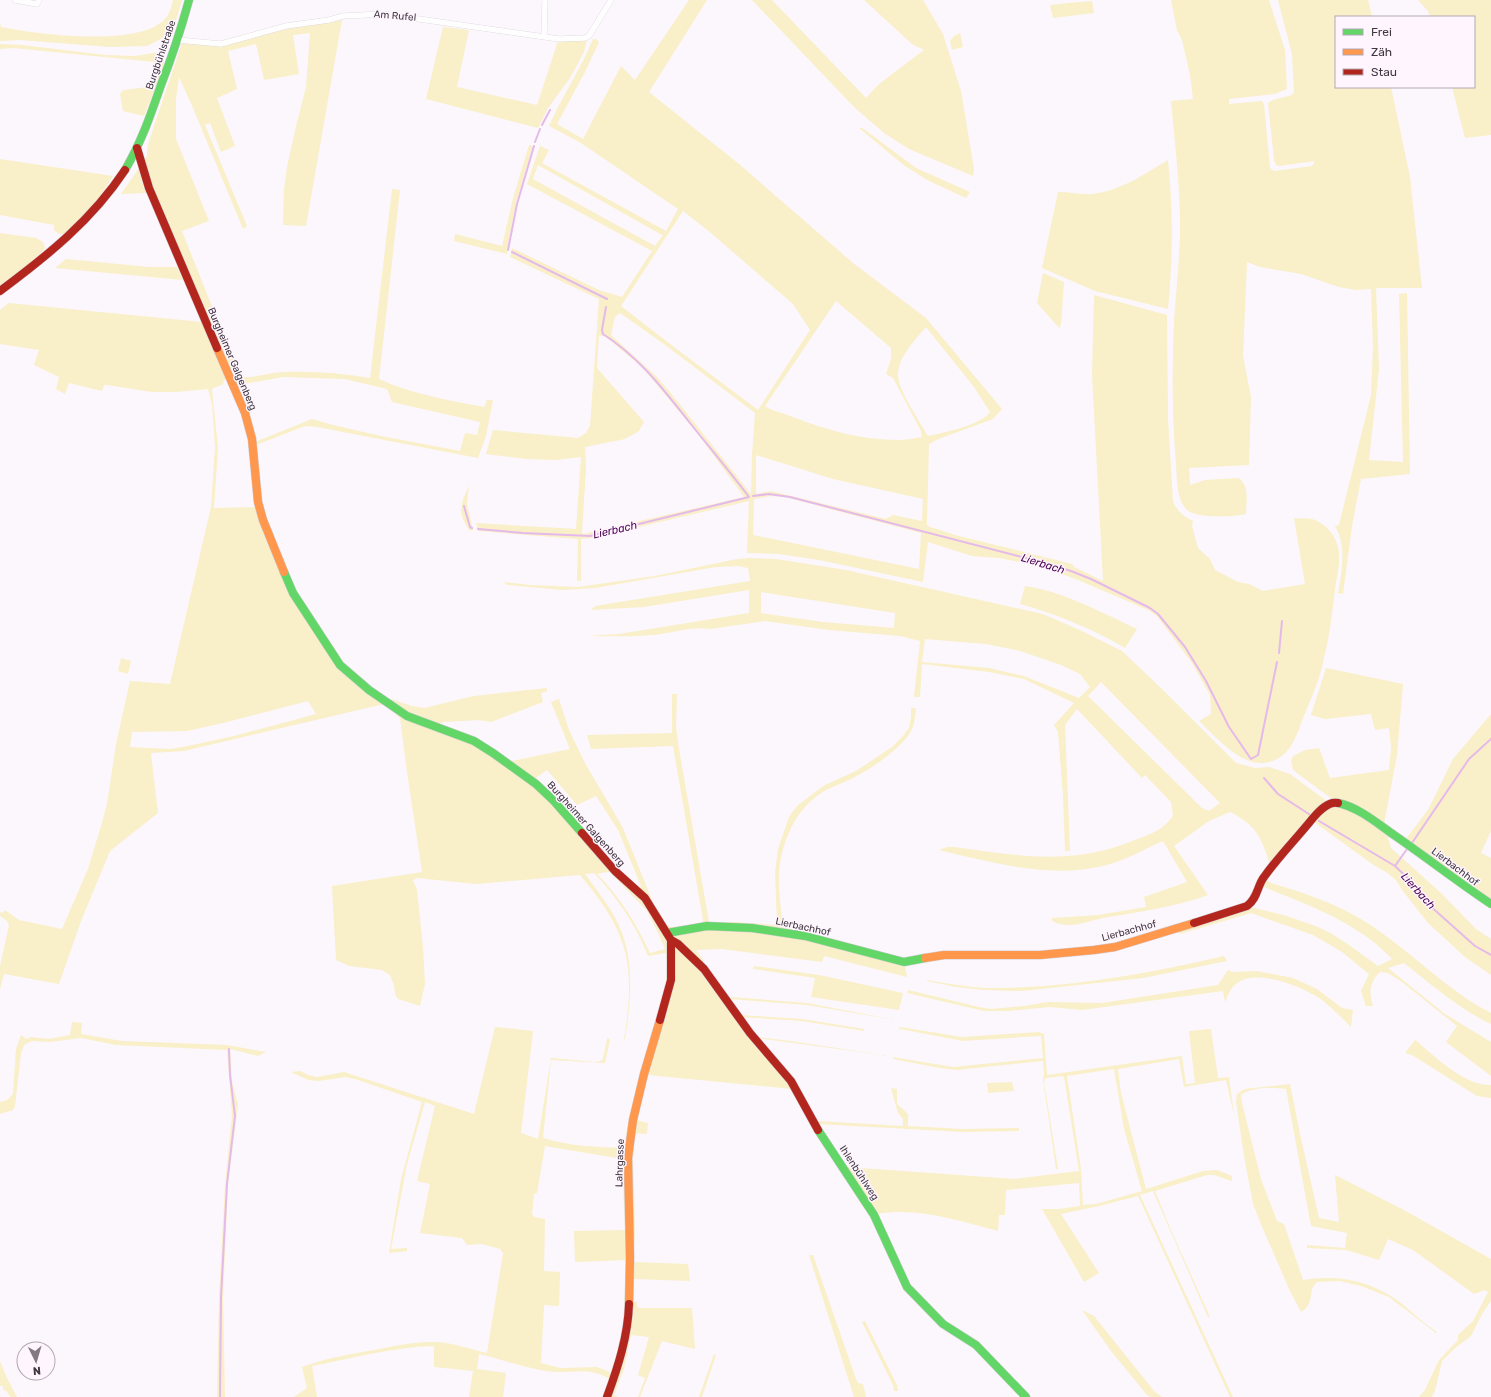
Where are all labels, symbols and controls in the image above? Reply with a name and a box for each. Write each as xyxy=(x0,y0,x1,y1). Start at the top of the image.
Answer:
street label: Am Rufel xyxy=(373,8,417,24)
legend xyxy=(1335,16,1475,88)
street label: Burgbühlstraße xyxy=(144,18,179,91)
text: Frei xyxy=(1371,25,1392,39)
text: Zäh xyxy=(1371,45,1392,59)
text: Stau xyxy=(1371,65,1397,79)
street label: Burgheimer Galgenberg xyxy=(205,306,259,412)
water label: Lierbach xyxy=(592,519,639,541)
water label: Lierbach xyxy=(1020,551,1067,577)
street label: Burgheimer Galgenberg xyxy=(545,779,627,869)
street label: Lierbachhof xyxy=(1429,845,1481,889)
water label: Lierbach xyxy=(1398,870,1438,912)
street label: Lierbachhof xyxy=(774,915,832,939)
street label: Lierbachhof xyxy=(1100,918,1158,944)
street label: Lahrgasse xyxy=(613,1138,627,1187)
street label: Ihlenbühlweg xyxy=(837,1143,881,1203)
north arrow xyxy=(16,1341,56,1381)
text: N xyxy=(32,1364,41,1377)

